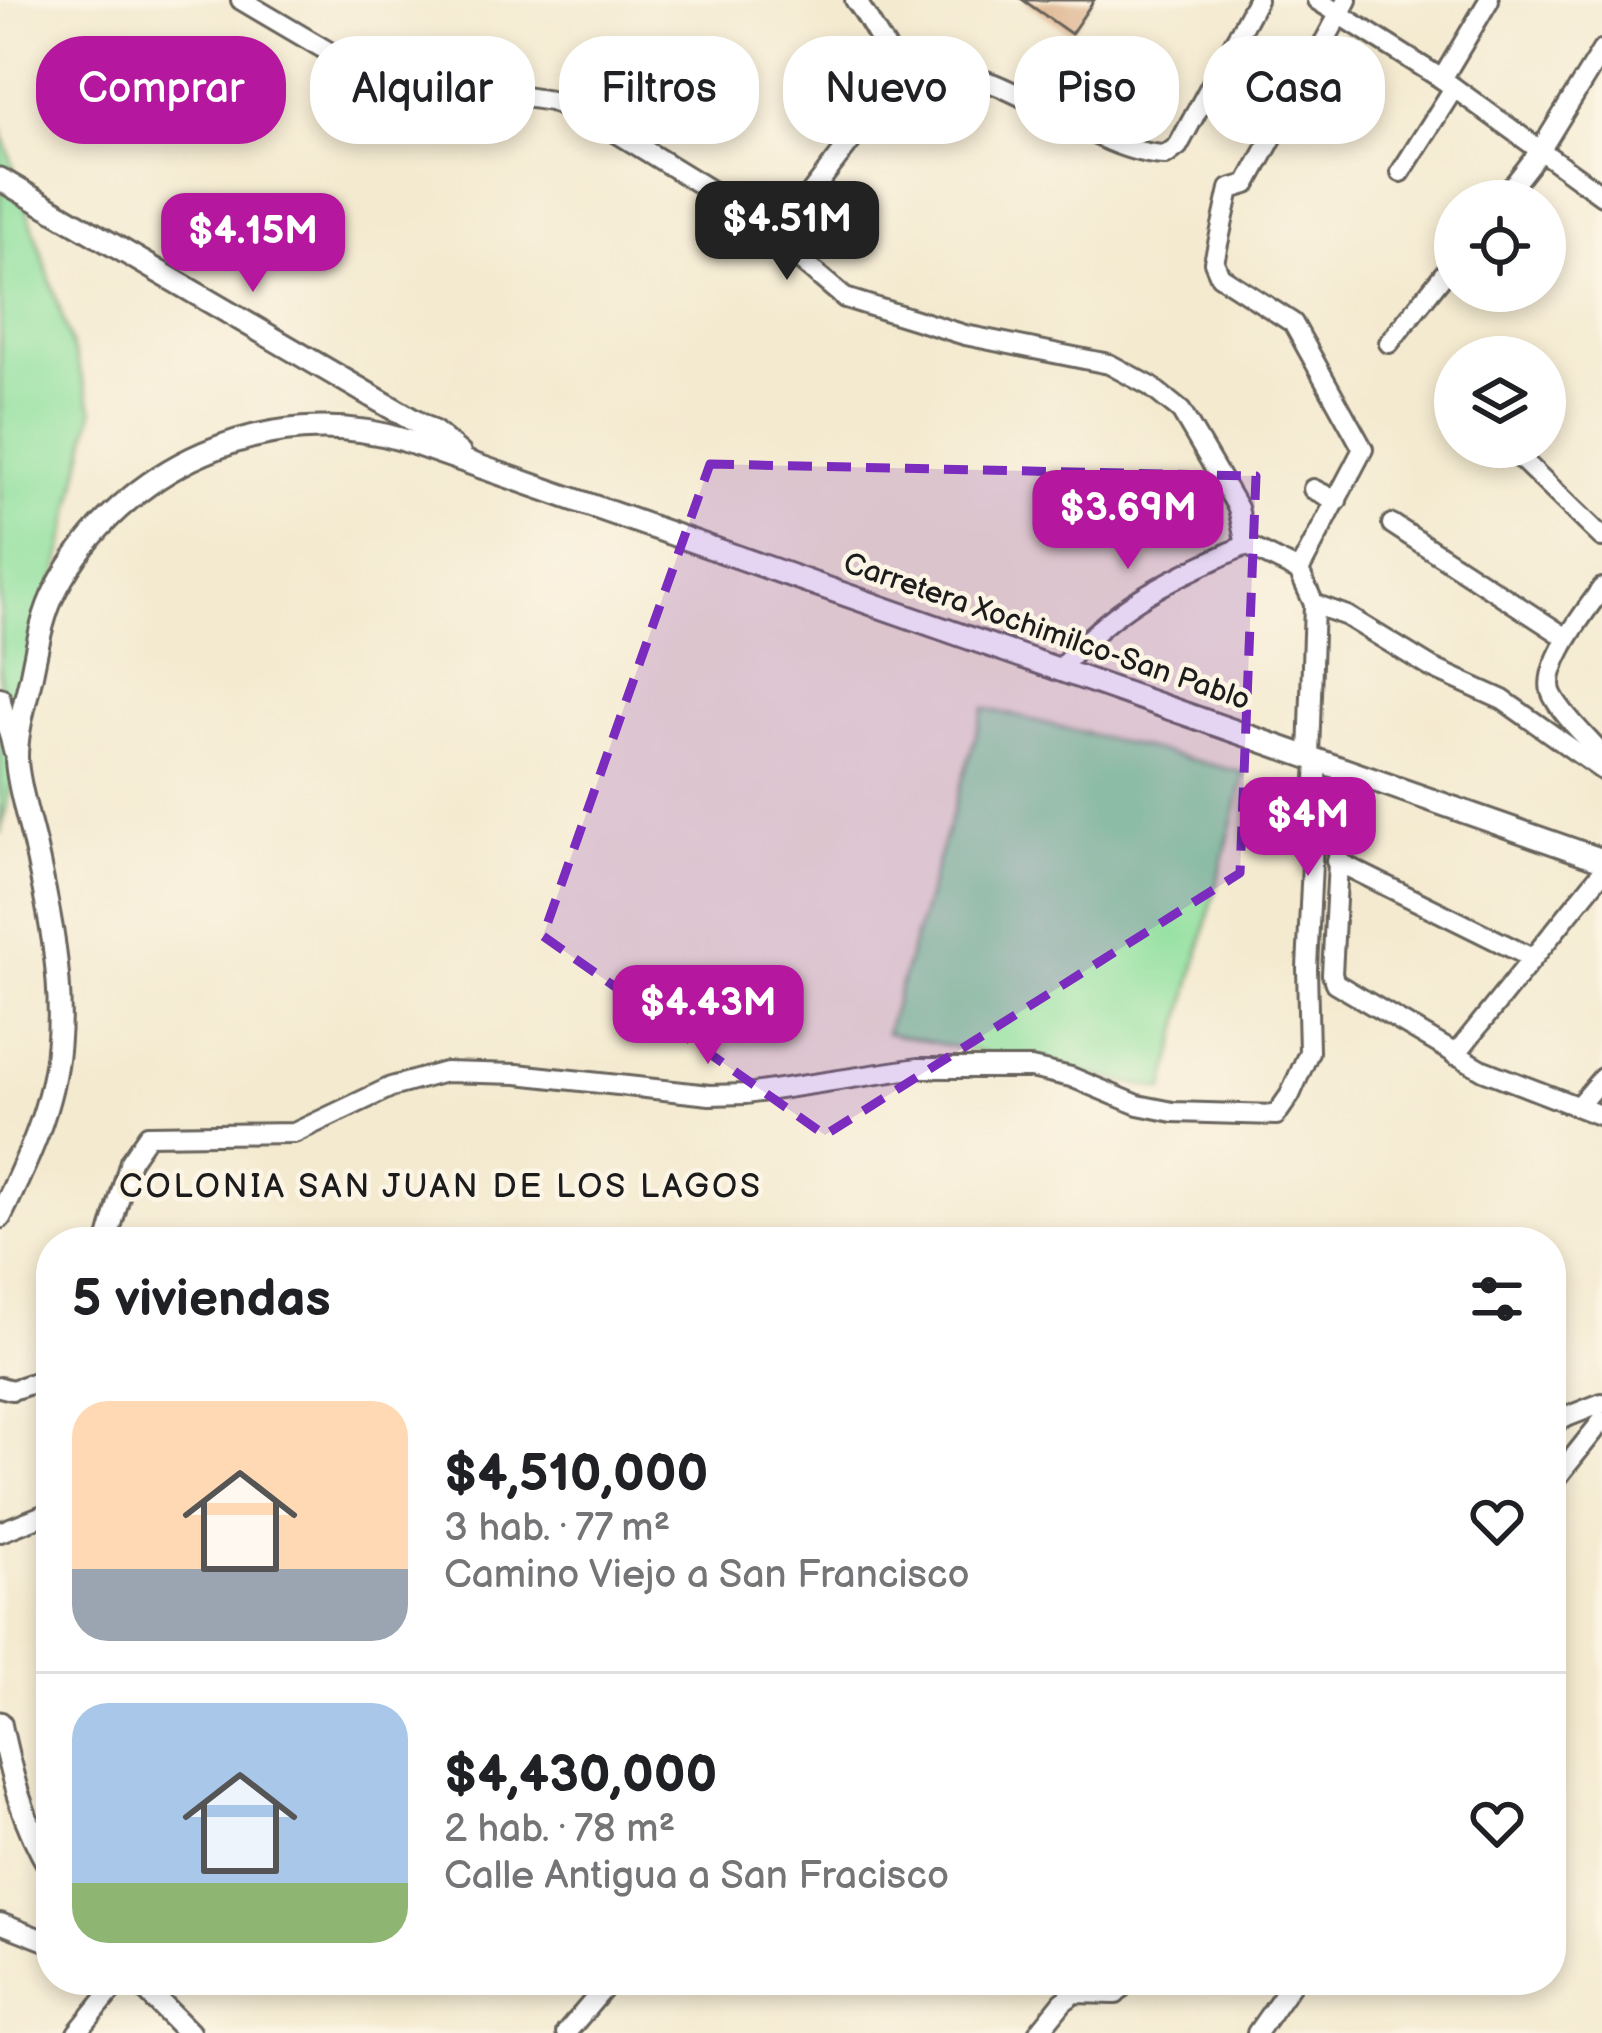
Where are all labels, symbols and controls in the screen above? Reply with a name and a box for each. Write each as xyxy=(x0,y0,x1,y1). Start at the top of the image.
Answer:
chip: Comprar xyxy=(36,36,286,144)
chip: Alquilar xyxy=(310,36,535,144)
chip: Filtros xyxy=(559,36,759,144)
chip: Nuevo xyxy=(783,36,990,144)
chip: Piso xyxy=(1014,36,1179,144)
chip: Casa xyxy=(1203,36,1385,144)
map controls xyxy=(1434,180,1566,468)
button: locate xyxy=(1434,180,1566,312)
pin: $4.51M xyxy=(689,181,885,283)
pin: $4.15M xyxy=(155,193,351,295)
text: $4.51M xyxy=(722,196,852,243)
text: $4.15M xyxy=(188,208,318,255)
button: layers xyxy=(1434,336,1566,468)
pin: $3.69M xyxy=(1030,470,1226,572)
text: $3.69M xyxy=(1059,485,1197,532)
street label: Carretera Xochimilco-San Pablo xyxy=(839,545,1255,719)
pin: $4M xyxy=(1250,777,1366,879)
text: $4M xyxy=(1267,792,1349,839)
pin: $4.43M xyxy=(610,965,806,1067)
text: $4.43M xyxy=(640,980,776,1027)
district label: COLONIA SAN JUAN DE LOS LAGOS xyxy=(119,1167,763,1207)
icon: filters xyxy=(1464,1266,1530,1332)
text: 5 viviendas xyxy=(72,1269,331,1330)
text: $4,510,000 xyxy=(444,1444,708,1505)
icon: home xyxy=(168,1449,312,1593)
icon: heart xyxy=(1464,1488,1530,1554)
text: 3 hab. · 77 m² xyxy=(444,1505,670,1552)
text: Camino Viejo a San Francisco xyxy=(444,1552,970,1599)
text: $4,430,000 xyxy=(444,1745,717,1806)
icon: home xyxy=(168,1751,312,1895)
icon: heart xyxy=(1464,1790,1530,1856)
text: 2 hab. · 78 m² xyxy=(444,1806,675,1853)
text: Calle Antigua a San Fracisco xyxy=(444,1853,949,1900)

